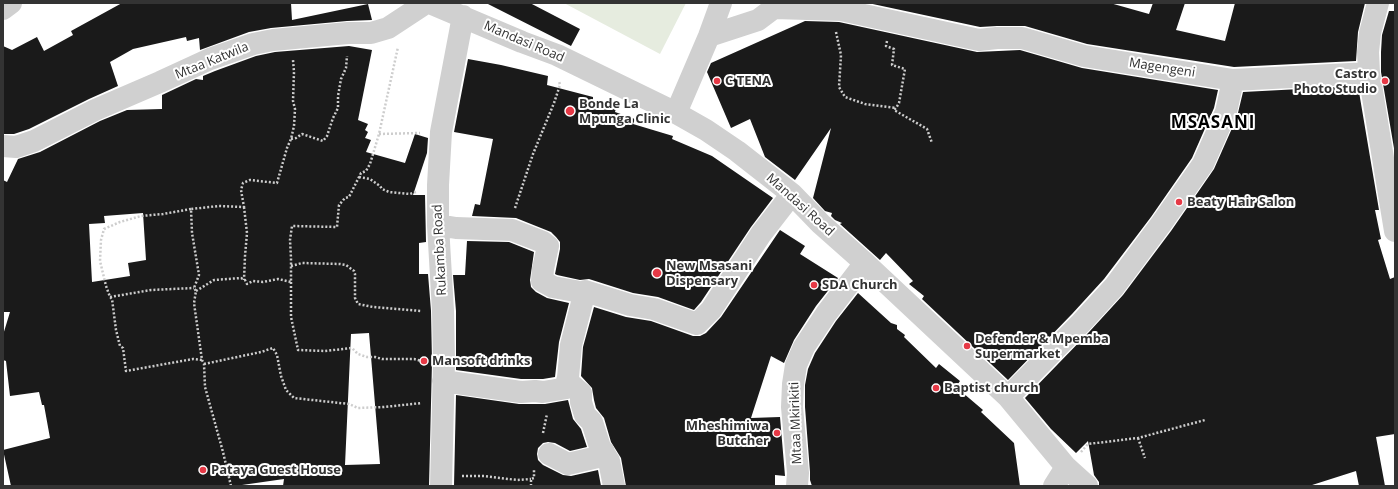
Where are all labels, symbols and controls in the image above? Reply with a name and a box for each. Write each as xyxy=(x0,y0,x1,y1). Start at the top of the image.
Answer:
street label: Mandasi Road xyxy=(481,18,567,66)
street label: Mtaa Katwila xyxy=(173,39,251,83)
street label: Magengeni xyxy=(1128,55,1196,81)
place label: Castro Photo Studio xyxy=(1294,66,1377,97)
place label: C TENA xyxy=(725,73,771,89)
marker: C TENA xyxy=(712,76,722,86)
marker: Castro Photo Studio xyxy=(1380,76,1390,86)
place label: Bonde La Mpunga Clinic xyxy=(579,96,671,127)
marker: Bonde La Mpunga Clinic xyxy=(564,105,576,117)
district label: MSASANI xyxy=(1171,113,1255,133)
street label: Mandasi Road xyxy=(763,170,837,240)
place label: Beaty Hair Salon xyxy=(1187,194,1294,210)
marker: Beaty Hair Salon xyxy=(1174,197,1184,207)
street label: Rukamba Road xyxy=(430,204,450,296)
place label: New Msasani Dispensary xyxy=(666,258,752,289)
marker: New Msasani Dispensary xyxy=(651,267,663,279)
place label: SDA Church xyxy=(822,277,898,293)
marker: SDA Church xyxy=(809,280,819,290)
place label: Defender & Mpemba Supermarket xyxy=(975,331,1109,362)
marker: Defender & Mpemba Supermarket xyxy=(962,341,972,351)
place label: Mansoft drinks xyxy=(432,353,530,369)
marker: Mansoft drinks xyxy=(419,356,429,366)
place label: Baptist church xyxy=(944,380,1039,396)
street label: Mtaa Mkirikiti xyxy=(787,381,805,465)
marker: Baptist church xyxy=(931,383,941,393)
place label: Mheshimiwa Butcher xyxy=(686,418,769,449)
marker: Mheshimiwa Butcher xyxy=(772,428,782,438)
place label: Pataya Guest House xyxy=(211,462,341,478)
marker: Pataya Guest House xyxy=(198,465,208,475)

